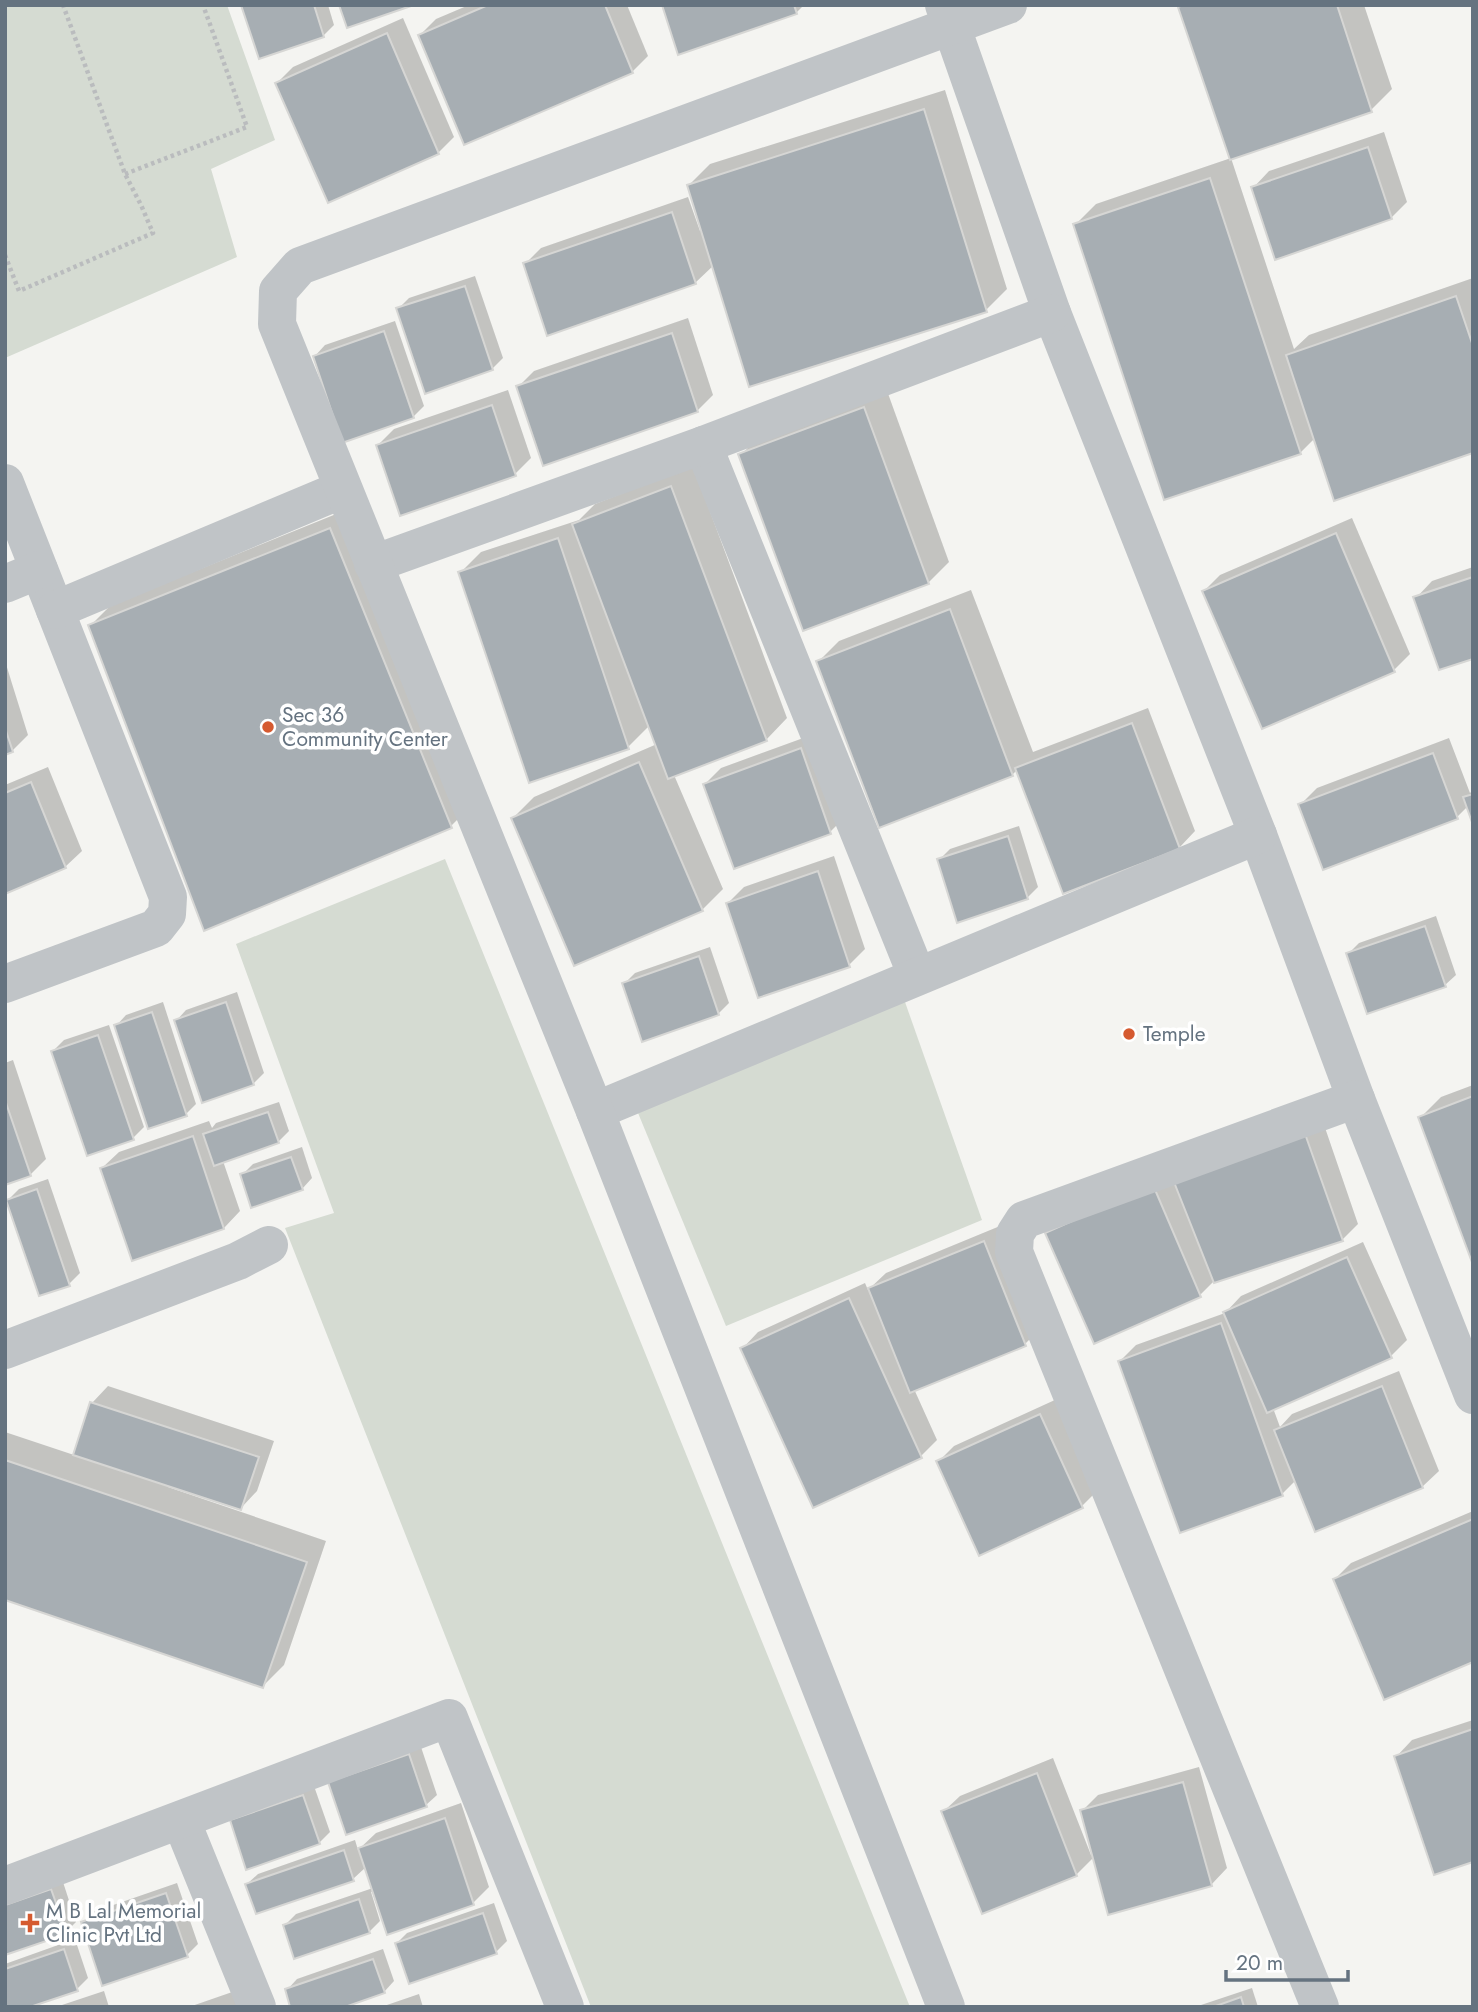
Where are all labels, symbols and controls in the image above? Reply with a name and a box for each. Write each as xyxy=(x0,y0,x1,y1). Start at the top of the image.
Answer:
place label: Sec 36 Community Center xyxy=(282,700,449,754)
marker: Sec 36 Community Center xyxy=(260,719,276,735)
place label: Temple xyxy=(1143,1019,1206,1049)
marker: Temple xyxy=(1121,1026,1137,1042)
place label: M B Lal Memorial Clinic Pvt Ltd xyxy=(46,1896,201,1950)
marker: M B Lal Memorial Clinic Pvt Ltd xyxy=(20,1913,40,1933)
scale bar xyxy=(1226,1938,1348,1982)
text: 20 m xyxy=(1236,1948,1283,1978)

